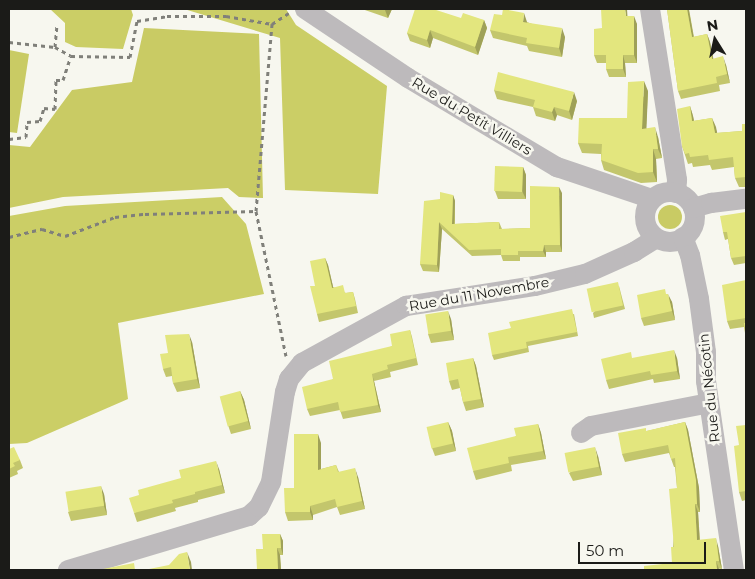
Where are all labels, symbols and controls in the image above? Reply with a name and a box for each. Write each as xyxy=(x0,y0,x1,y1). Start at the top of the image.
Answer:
north arrow xyxy=(690,15,740,65)
text: N xyxy=(705,15,720,35)
street label: Rue du Petit Villiers xyxy=(409,74,535,158)
street label: Rue du 11 Novembre xyxy=(408,273,550,315)
street label: Rue du Nécotin xyxy=(695,333,723,443)
scale bar xyxy=(580,532,708,564)
text: 50 m xyxy=(586,541,624,560)

